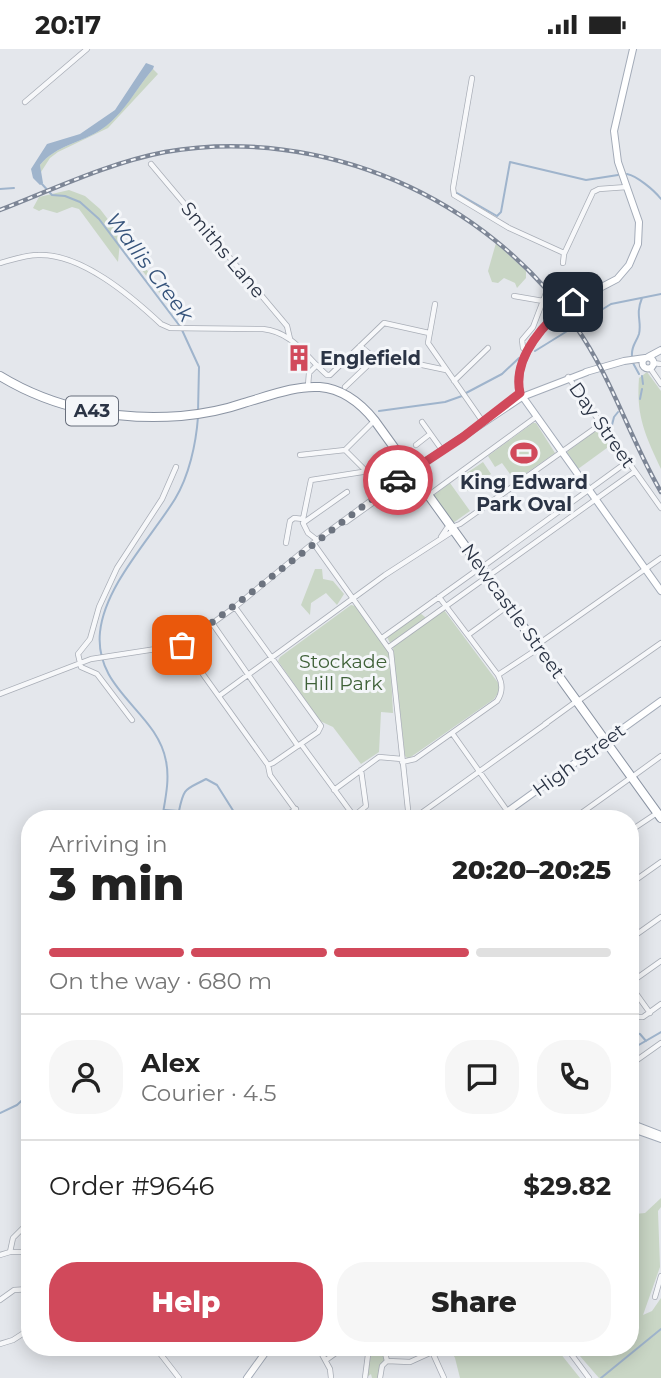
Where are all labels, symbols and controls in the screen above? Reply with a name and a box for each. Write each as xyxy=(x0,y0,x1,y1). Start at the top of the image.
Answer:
text: 20:17 xyxy=(35,9,101,41)
street label: Smiths Lane xyxy=(176,197,270,303)
water label: Wallis Creek xyxy=(101,208,200,328)
pin xyxy=(543,272,603,332)
icon: home xyxy=(554,283,592,321)
building icon: Englefield xyxy=(284,343,314,373)
place label: Englefield xyxy=(320,347,421,370)
street label: Day Street xyxy=(564,378,640,472)
road number: A43 xyxy=(66,397,118,425)
sports icon: King Edward Park Oval xyxy=(509,438,539,468)
courier xyxy=(363,445,433,515)
icon: car xyxy=(379,461,417,499)
place label: King Edward Park Oval xyxy=(460,471,588,516)
street label: Newcastle Street xyxy=(456,539,570,683)
pin xyxy=(152,615,212,675)
icon: bag xyxy=(163,626,201,664)
park label: Stockade Hill Park xyxy=(299,650,387,695)
street label: High Street xyxy=(528,719,630,801)
text: Arriving in xyxy=(49,830,168,858)
text: 20:20–20:25 xyxy=(452,854,611,886)
text: 3 min xyxy=(49,855,185,912)
text: On the way · 680 m xyxy=(49,967,272,995)
button: person xyxy=(49,1040,123,1114)
button: chat xyxy=(445,1040,519,1114)
button: phone xyxy=(537,1040,611,1114)
text: Alex xyxy=(141,1047,200,1079)
text: Courier · 4.5 xyxy=(141,1079,276,1107)
text: Order #9646 xyxy=(49,1170,214,1202)
text: $29.82 xyxy=(523,1170,611,1202)
button: Help xyxy=(49,1262,323,1342)
button: Share xyxy=(337,1262,611,1342)

